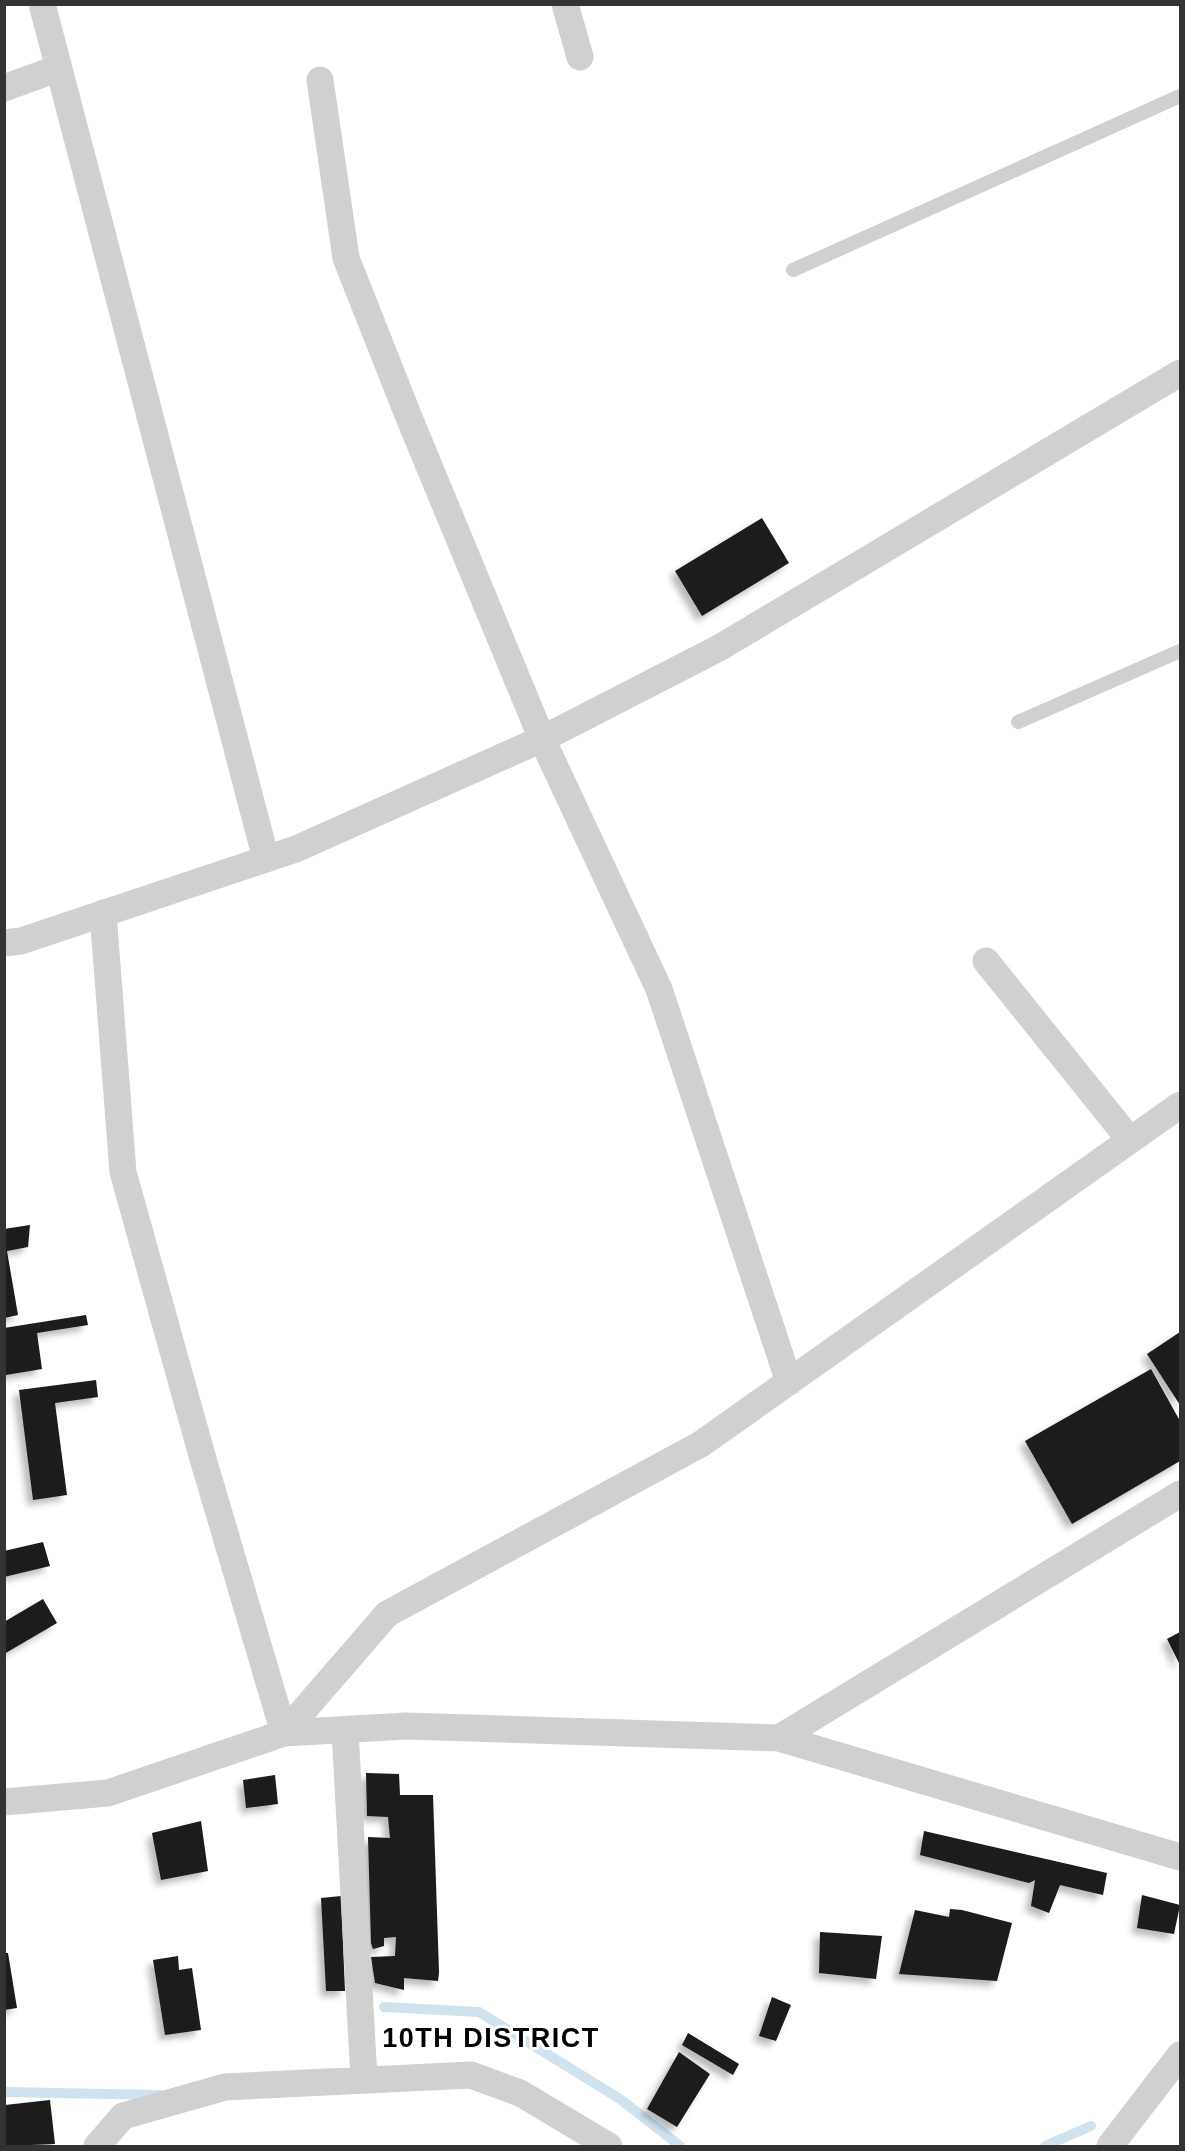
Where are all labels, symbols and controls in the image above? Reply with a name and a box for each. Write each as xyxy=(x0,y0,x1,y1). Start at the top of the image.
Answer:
district label: 10TH DISTRICT xyxy=(382,2023,600,2053)

